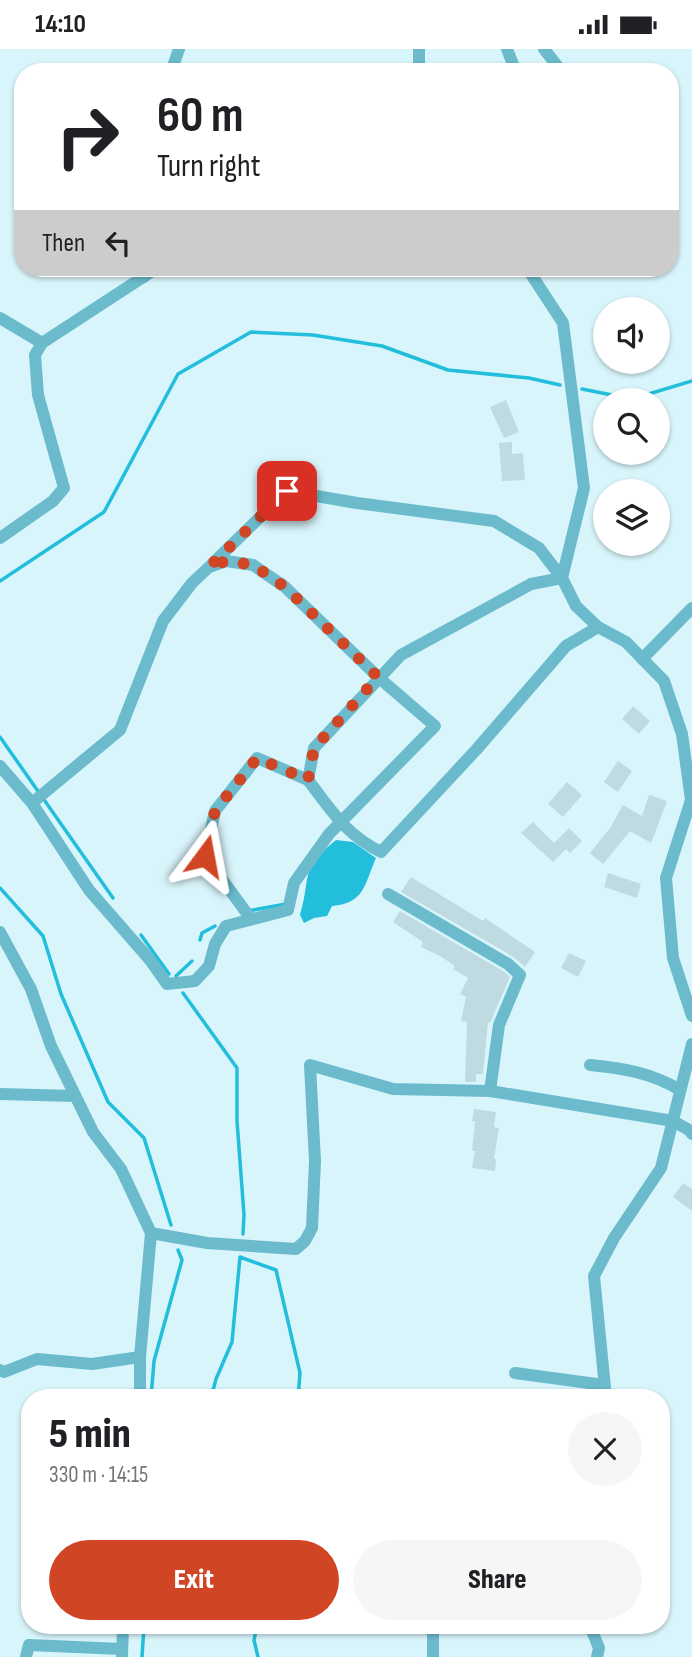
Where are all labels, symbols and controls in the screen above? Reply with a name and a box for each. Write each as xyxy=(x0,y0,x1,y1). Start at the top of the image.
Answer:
text: 14:10 xyxy=(35,9,86,40)
text: 60 m xyxy=(157,87,244,146)
icon: right xyxy=(42,91,133,182)
text: Turn right xyxy=(157,147,261,186)
icon: left xyxy=(99,224,137,262)
text: Then xyxy=(42,228,85,259)
map controls xyxy=(593,297,670,556)
button: sound xyxy=(593,297,670,374)
button: search xyxy=(593,388,670,465)
pin xyxy=(257,461,317,521)
icon: arrive xyxy=(268,472,306,510)
button: layers xyxy=(593,479,670,556)
position arrow xyxy=(168,819,242,893)
text: 5 min xyxy=(49,1409,131,1460)
button: close xyxy=(568,1412,642,1486)
text: 330 m · 14:15 xyxy=(49,1461,148,1489)
button: Exit xyxy=(49,1540,339,1620)
button: Share xyxy=(353,1540,642,1620)

